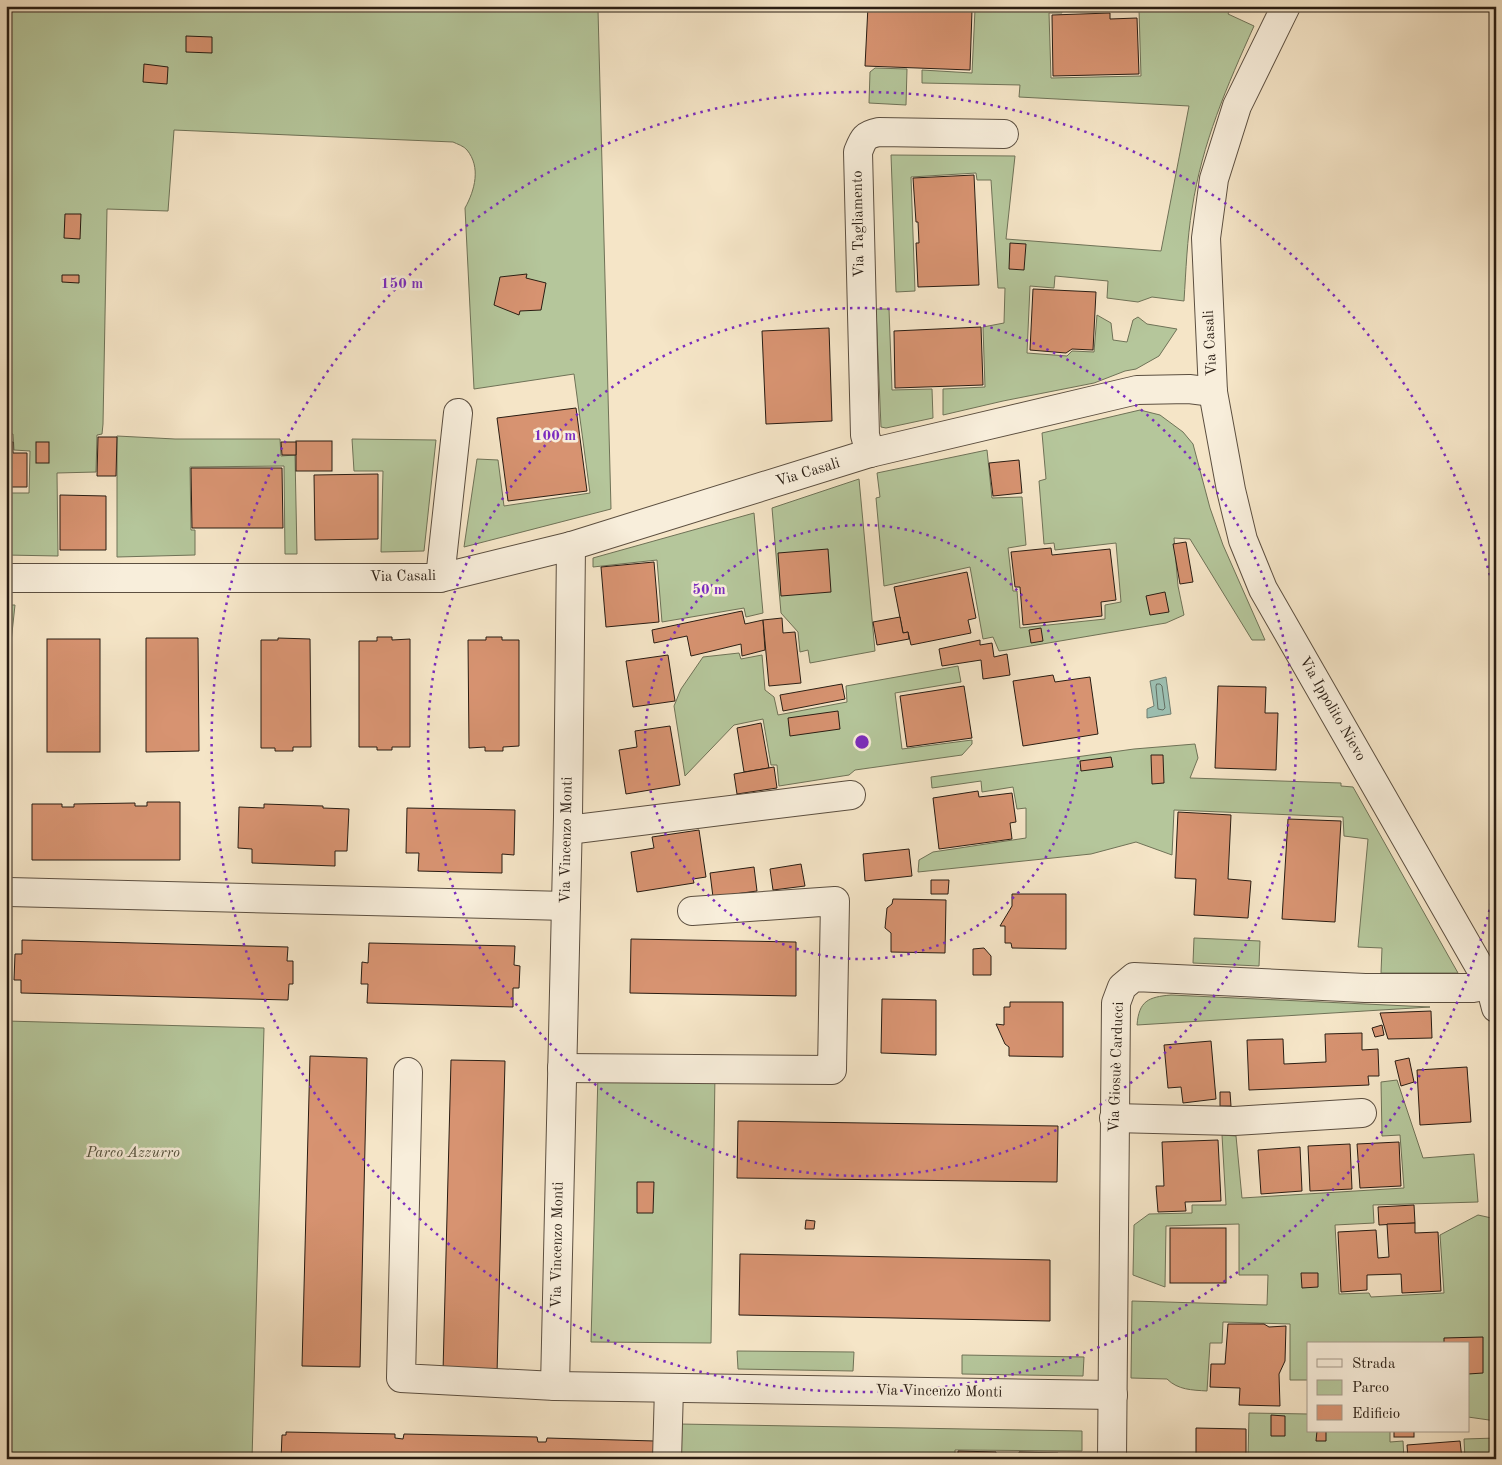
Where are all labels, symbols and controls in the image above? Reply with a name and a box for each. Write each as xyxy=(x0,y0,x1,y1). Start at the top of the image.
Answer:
street label: Via Tagliamento xyxy=(851,170,867,278)
text: 150 m xyxy=(381,277,423,292)
street label: Via Casali xyxy=(1202,310,1220,376)
text: 100 m xyxy=(534,429,576,444)
street label: Via Casali xyxy=(774,456,842,490)
street label: Via Casali xyxy=(370,569,436,585)
text: 50 m xyxy=(692,583,726,598)
street label: Via Ippolito Nievo xyxy=(1296,654,1368,764)
centre of rings xyxy=(853,733,871,751)
street label: Via Vincenzo Monti xyxy=(558,776,576,904)
street label: Via Giosuè Carducci xyxy=(1107,1001,1127,1133)
park label: Parco Azzurro xyxy=(85,1146,180,1161)
street label: Via Vincenzo Monti xyxy=(549,1181,567,1309)
legend xyxy=(1307,1342,1470,1432)
text: Strada xyxy=(1352,1357,1396,1372)
text: Parco xyxy=(1352,1381,1389,1396)
street label: Via Vincenzo Monti xyxy=(875,1383,1003,1401)
text: Edificio xyxy=(1352,1407,1400,1422)

